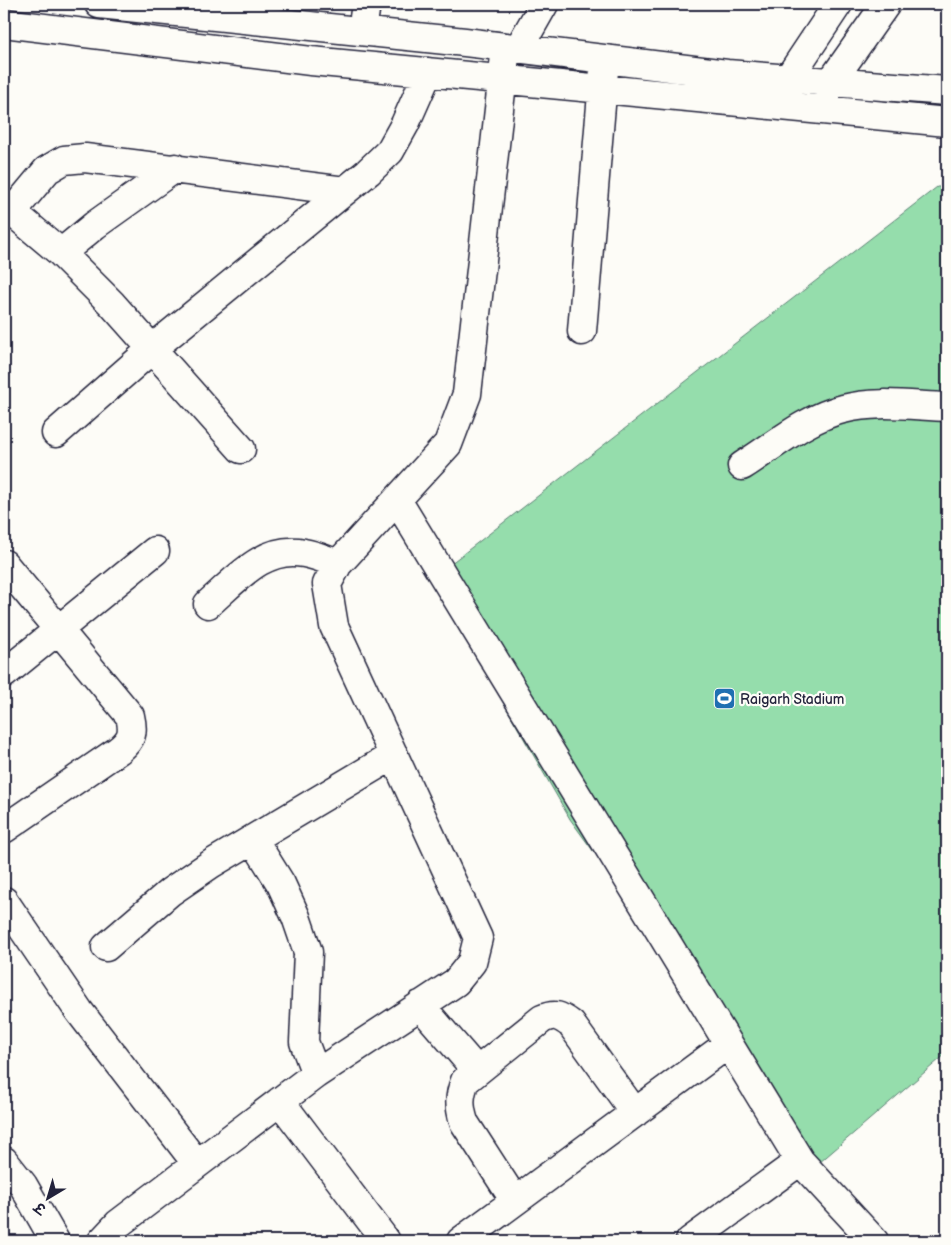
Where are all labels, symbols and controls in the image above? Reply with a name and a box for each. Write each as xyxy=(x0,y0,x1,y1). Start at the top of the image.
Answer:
sports icon: Raigarh Stadium xyxy=(712,687,736,711)
place label: Raigarh Stadium xyxy=(740,691,844,708)
north arrow xyxy=(22,1172,72,1222)
text: उ xyxy=(30,1197,51,1219)

